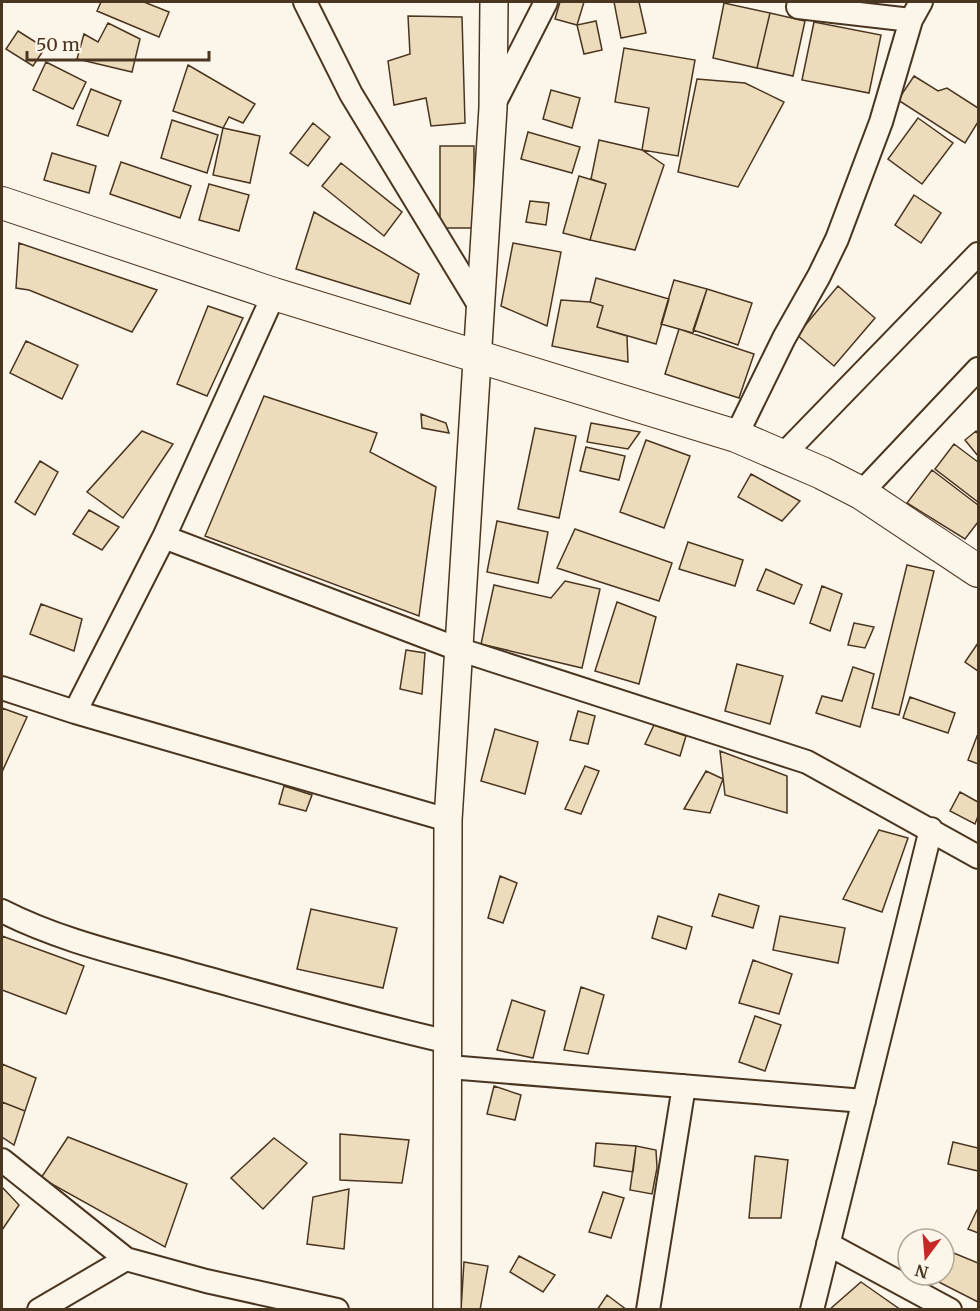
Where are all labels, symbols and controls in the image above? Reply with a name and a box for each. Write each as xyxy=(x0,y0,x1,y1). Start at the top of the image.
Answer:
scale bar xyxy=(27,24,208,62)
text: 50 m xyxy=(36,33,80,56)
north arrow xyxy=(896,1227,956,1287)
text: N xyxy=(913,1260,931,1283)

